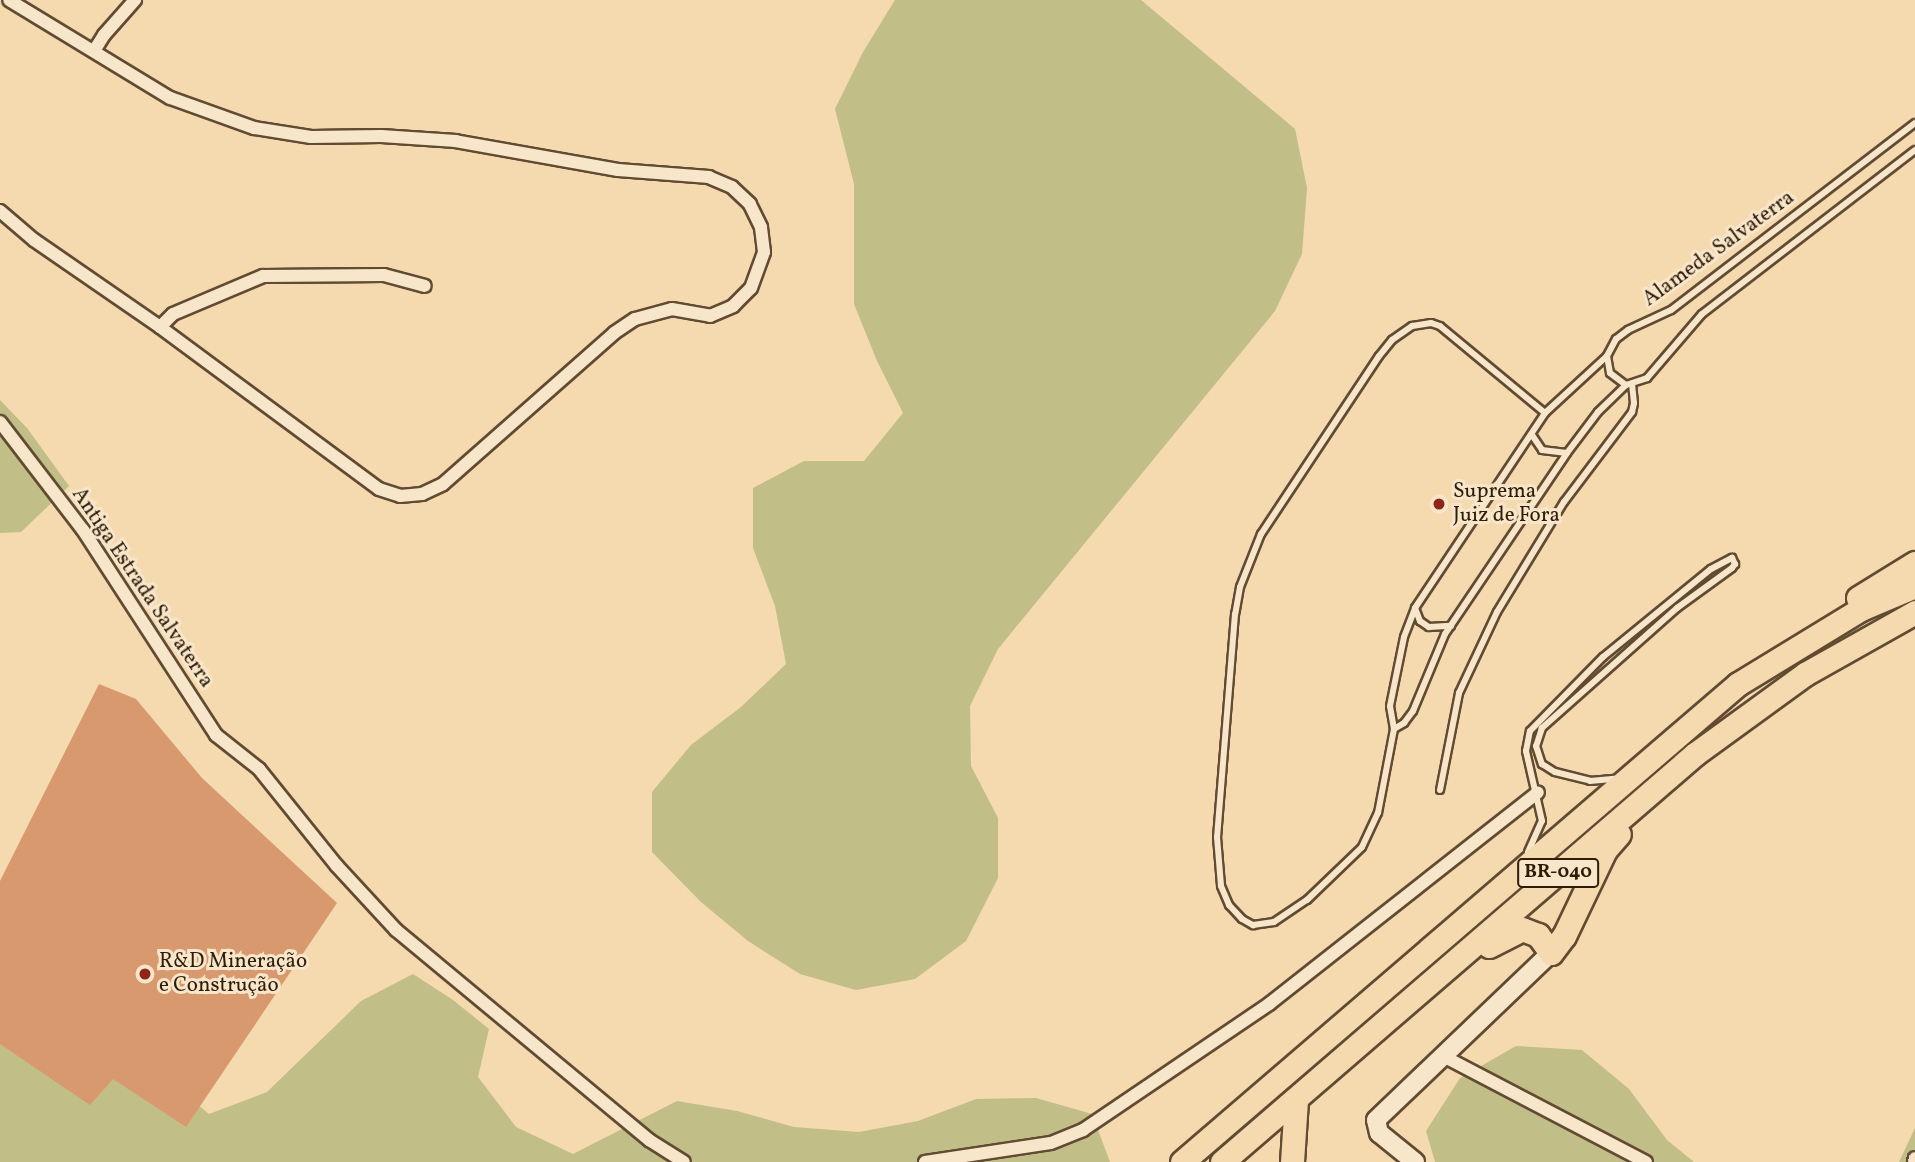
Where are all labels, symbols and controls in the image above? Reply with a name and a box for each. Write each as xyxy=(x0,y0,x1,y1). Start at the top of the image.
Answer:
street label: Alameda Salvaterra xyxy=(1638,186,1800,312)
place label: Suprema Juiz de Fora xyxy=(1453,479,1560,529)
street label: Antiga Estrada Salvaterra xyxy=(66,483,218,693)
marker: Suprema Juiz de Fora xyxy=(1431,496,1447,512)
road number: BR-040 xyxy=(1516,858,1600,888)
place label: R&D Mineração e Construção xyxy=(159,949,307,999)
marker: R&D Mineração e Construção xyxy=(137,966,153,982)

